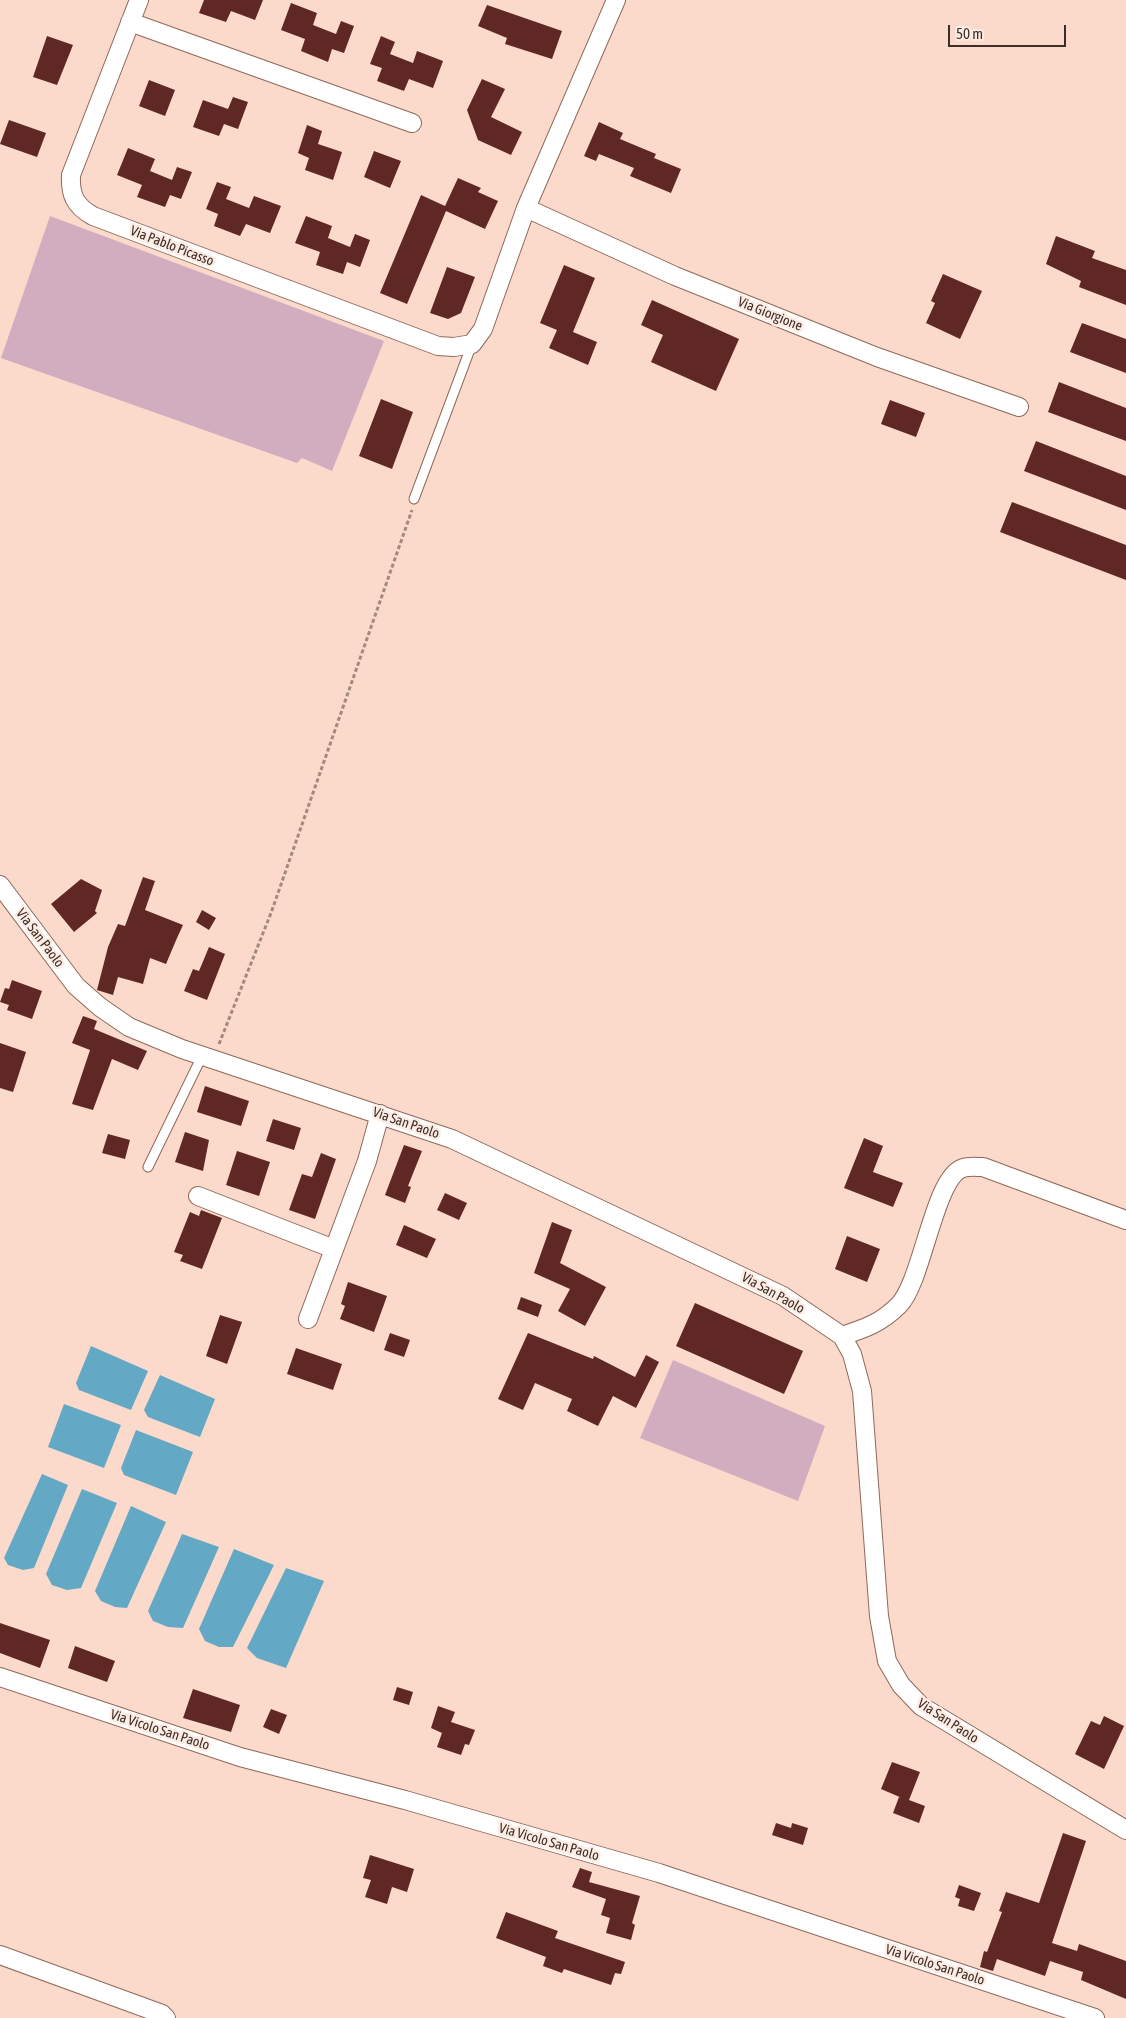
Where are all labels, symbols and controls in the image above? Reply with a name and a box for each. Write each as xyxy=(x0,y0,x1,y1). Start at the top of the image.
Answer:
scale bar xyxy=(951,15,1068,47)
text: 50 m xyxy=(956,25,983,42)
street label: Via Pablo Picasso xyxy=(128,222,216,270)
street label: Via Giorgione xyxy=(735,293,805,335)
street label: Via San Paolo xyxy=(12,905,68,971)
street label: Via San Paolo xyxy=(370,1104,442,1142)
street label: Via San Paolo xyxy=(739,1269,807,1317)
street label: Via San Paolo xyxy=(914,1695,982,1747)
street label: Via Vicolo San Paolo xyxy=(108,1706,212,1754)
street label: Via Vicolo San Paolo xyxy=(497,1820,601,1864)
street label: Via Vicolo San Paolo xyxy=(883,1941,987,1989)

